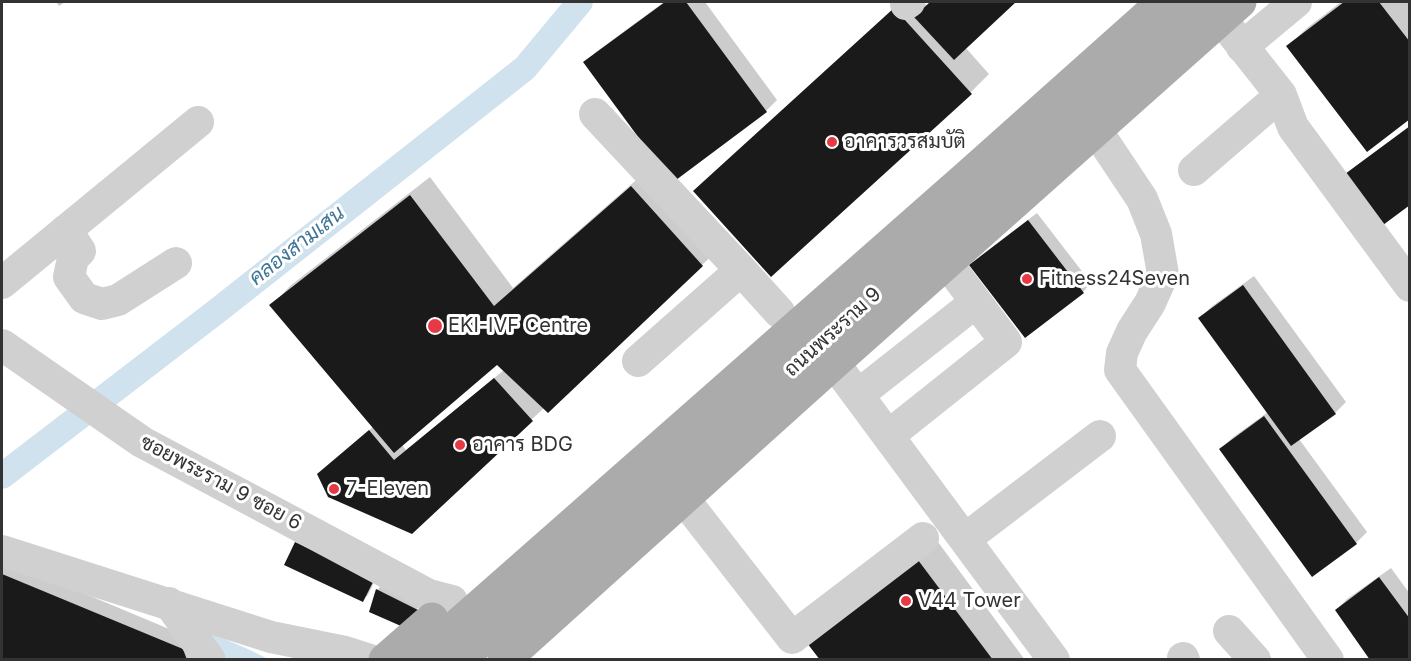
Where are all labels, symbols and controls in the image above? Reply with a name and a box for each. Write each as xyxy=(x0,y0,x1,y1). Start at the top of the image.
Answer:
place label: อาคารวรสมบัติ xyxy=(844,130,966,154)
marker: อาคารวรสมบัติ xyxy=(825,135,839,149)
water label: คลองสามเสน xyxy=(244,201,350,291)
place label: Fitness24Seven xyxy=(1039,267,1190,291)
marker: Fitness24Seven xyxy=(1020,272,1034,286)
street label: ถนนพระราม 9 xyxy=(780,282,886,382)
place label: EKI-IVF Centre xyxy=(448,314,588,338)
marker: EKI-IVF Centre xyxy=(426,317,444,335)
street label: ซอยพระราม 9 ซอย 6 xyxy=(136,430,306,536)
place label: อาคาร BDG xyxy=(472,433,573,457)
marker: อาคาร BDG xyxy=(453,438,467,452)
place label: 7-Eleven xyxy=(346,477,429,501)
marker: 7-Eleven xyxy=(327,482,341,496)
place label: V44 Tower xyxy=(918,589,1021,613)
marker: V44 Tower xyxy=(899,594,913,608)

